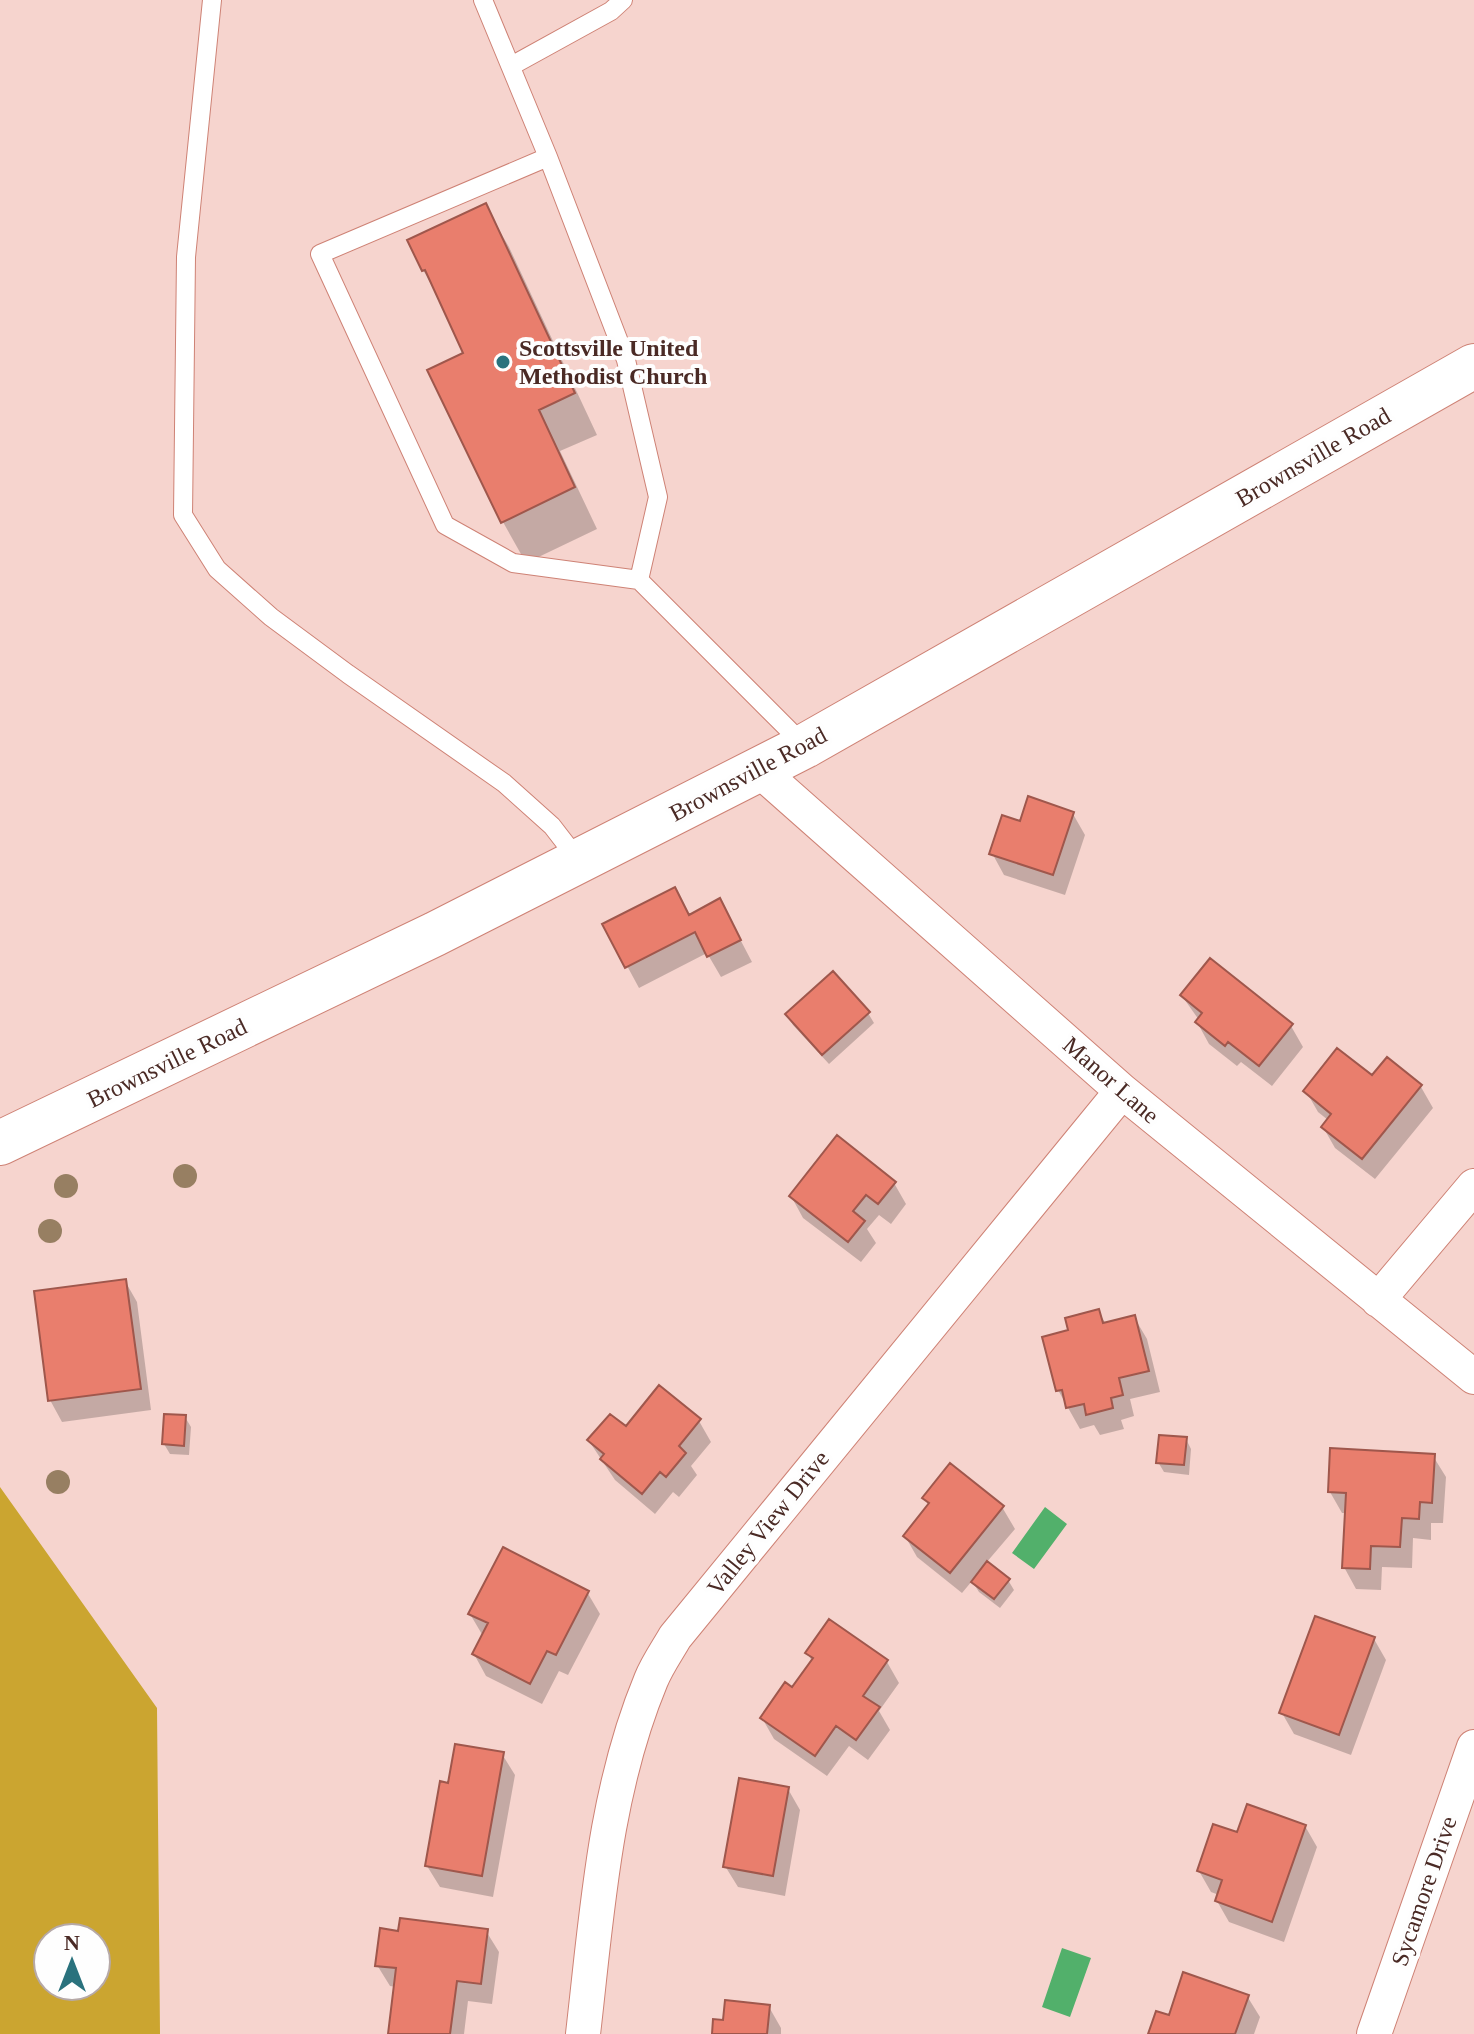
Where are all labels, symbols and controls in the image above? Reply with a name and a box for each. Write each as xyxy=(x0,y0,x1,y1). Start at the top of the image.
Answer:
place label: Scottsville United Methodist Church xyxy=(519,335,707,389)
marker: Scottsville United Methodist Church xyxy=(494,353,512,371)
street label: Brownsville Road xyxy=(1231,402,1395,512)
street label: Brownsville Road xyxy=(665,722,831,826)
street label: Brownsville Road xyxy=(83,1013,251,1113)
street label: Manor Lane xyxy=(1058,1031,1164,1129)
street label: Valley View Drive xyxy=(702,1446,834,1600)
street label: Sycamore Drive xyxy=(1386,1813,1462,1969)
north arrow xyxy=(32,1922,112,2002)
text: N xyxy=(64,1930,80,1955)

